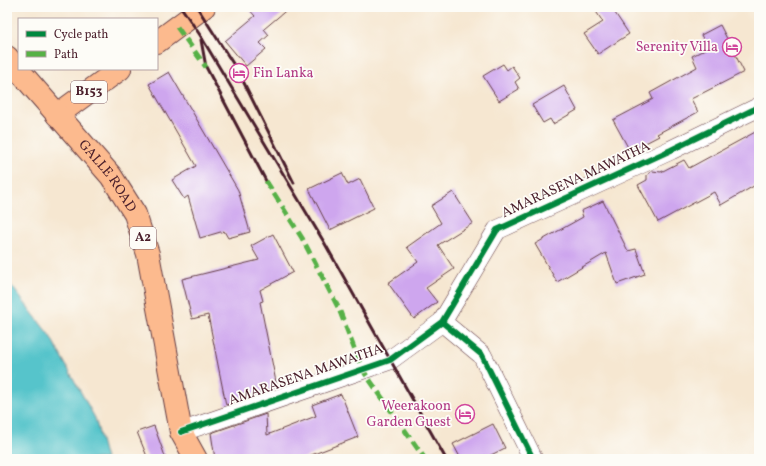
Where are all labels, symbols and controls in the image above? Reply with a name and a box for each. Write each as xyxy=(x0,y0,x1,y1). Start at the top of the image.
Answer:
legend xyxy=(18,18,158,70)
text: Cycle path xyxy=(54,27,109,43)
hotel icon: Serenity Villa xyxy=(721,36,743,58)
place label: Serenity Villa xyxy=(636,38,718,57)
text: Path xyxy=(54,47,78,63)
hotel icon: Fin Lanka xyxy=(228,62,250,84)
place label: Fin Lanka xyxy=(253,64,314,83)
road number: B153 xyxy=(71,81,107,103)
street label: GALLE ROAD xyxy=(74,136,141,216)
street label: AMARASENA MAWATHA xyxy=(498,137,654,223)
road number: A2 xyxy=(130,227,156,249)
street label: AMARASENA MAWATHA xyxy=(226,340,386,410)
place label: Weerakoon Garden Guest xyxy=(367,397,451,432)
hotel icon: Weerakoon Garden Guest xyxy=(454,403,476,425)

